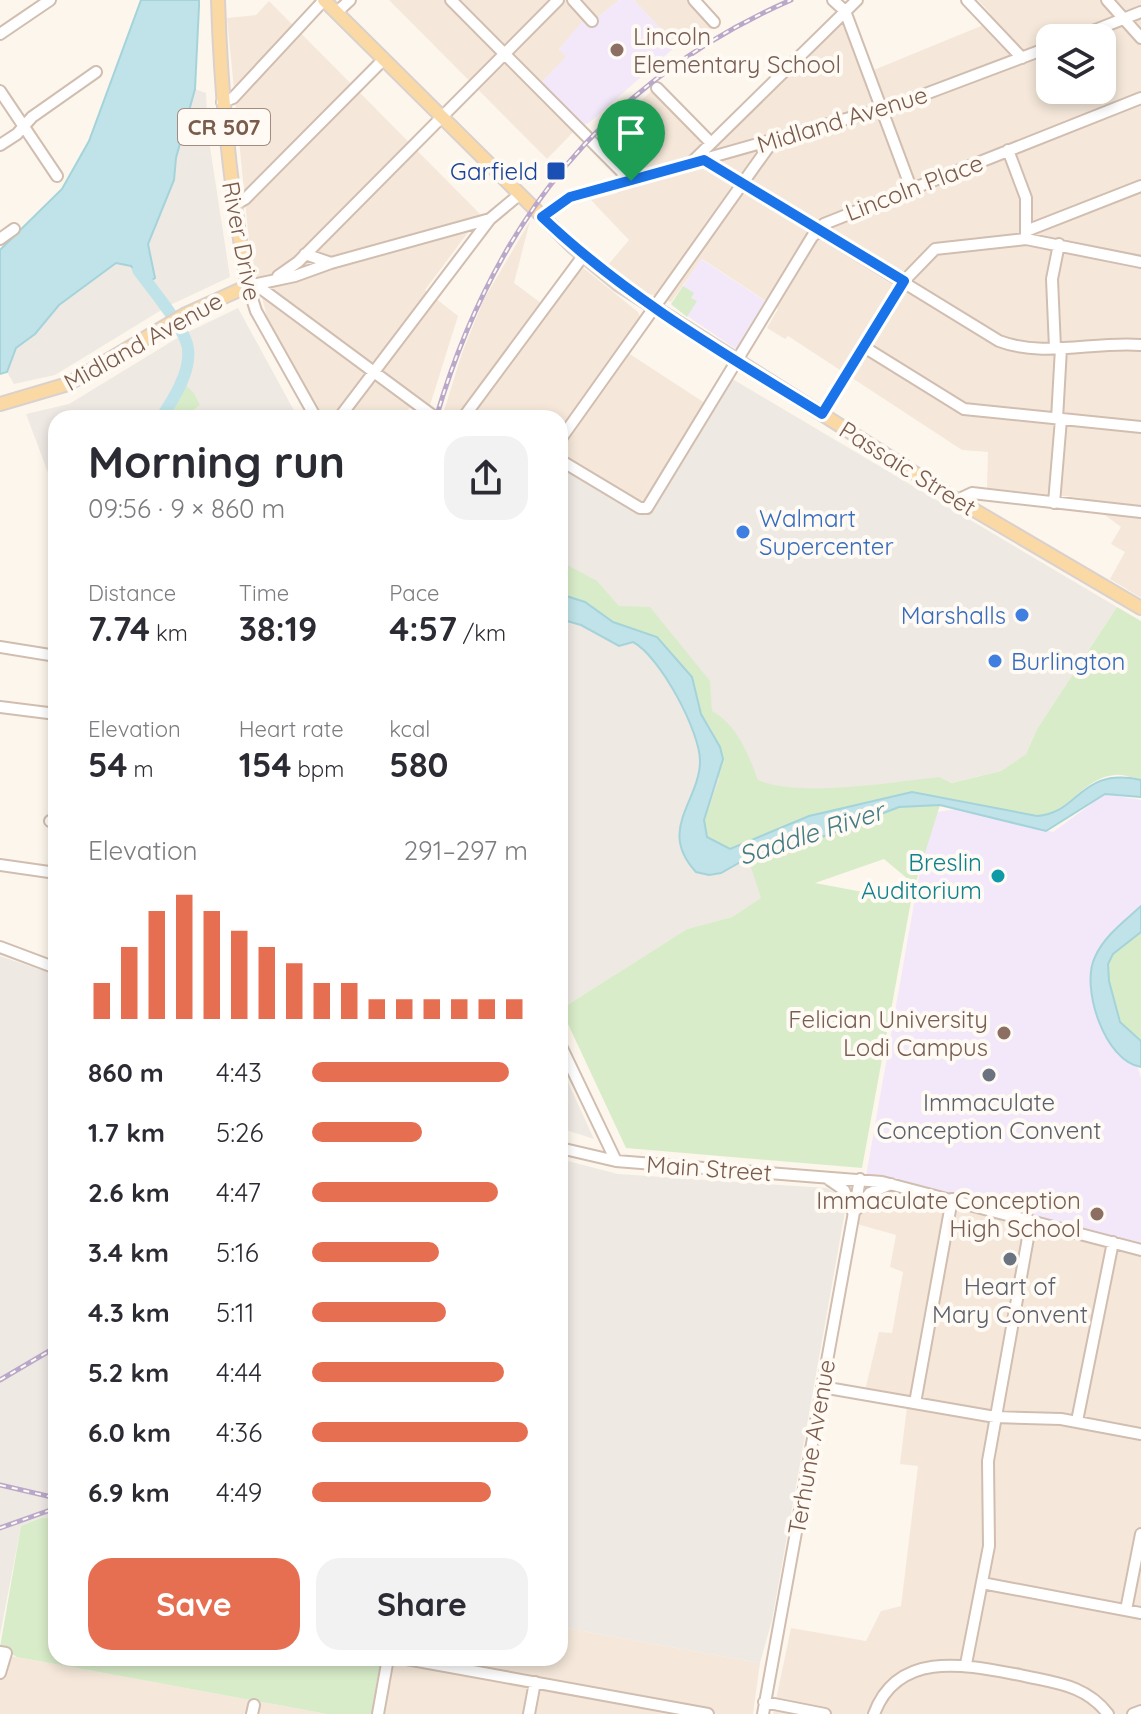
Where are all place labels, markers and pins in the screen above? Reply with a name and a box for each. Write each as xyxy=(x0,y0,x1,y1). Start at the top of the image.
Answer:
place label: Lincoln Elementary School xyxy=(633,21,841,79)
marker: Lincoln Elementary School xyxy=(608,41,626,59)
pin xyxy=(597,99,665,181)
place label: Garfield xyxy=(450,156,538,186)
marker: Garfield xyxy=(545,160,567,182)
place label: Walmart Supercenter xyxy=(759,503,894,561)
marker: Walmart Supercenter xyxy=(734,523,752,541)
place label: Marshalls xyxy=(901,600,1006,630)
marker: Marshalls xyxy=(1013,606,1031,624)
place label: Burlington xyxy=(1011,646,1125,676)
marker: Burlington xyxy=(986,652,1004,670)
place label: Breslin Auditorium xyxy=(861,847,982,905)
marker: Breslin Auditorium xyxy=(989,867,1007,885)
place label: Felician University Lodi Campus xyxy=(788,1004,988,1062)
marker: Felician University Lodi Campus xyxy=(995,1024,1013,1042)
marker: Immaculate Conception Convent xyxy=(980,1066,998,1084)
place label: Immaculate Conception Convent xyxy=(877,1087,1101,1145)
place label: Immaculate Conception High School xyxy=(816,1185,1081,1243)
marker: Immaculate Conception High School xyxy=(1088,1205,1106,1223)
marker: Heart of Mary Convent xyxy=(1001,1250,1019,1268)
place label: Heart of Mary Convent xyxy=(932,1271,1088,1329)

